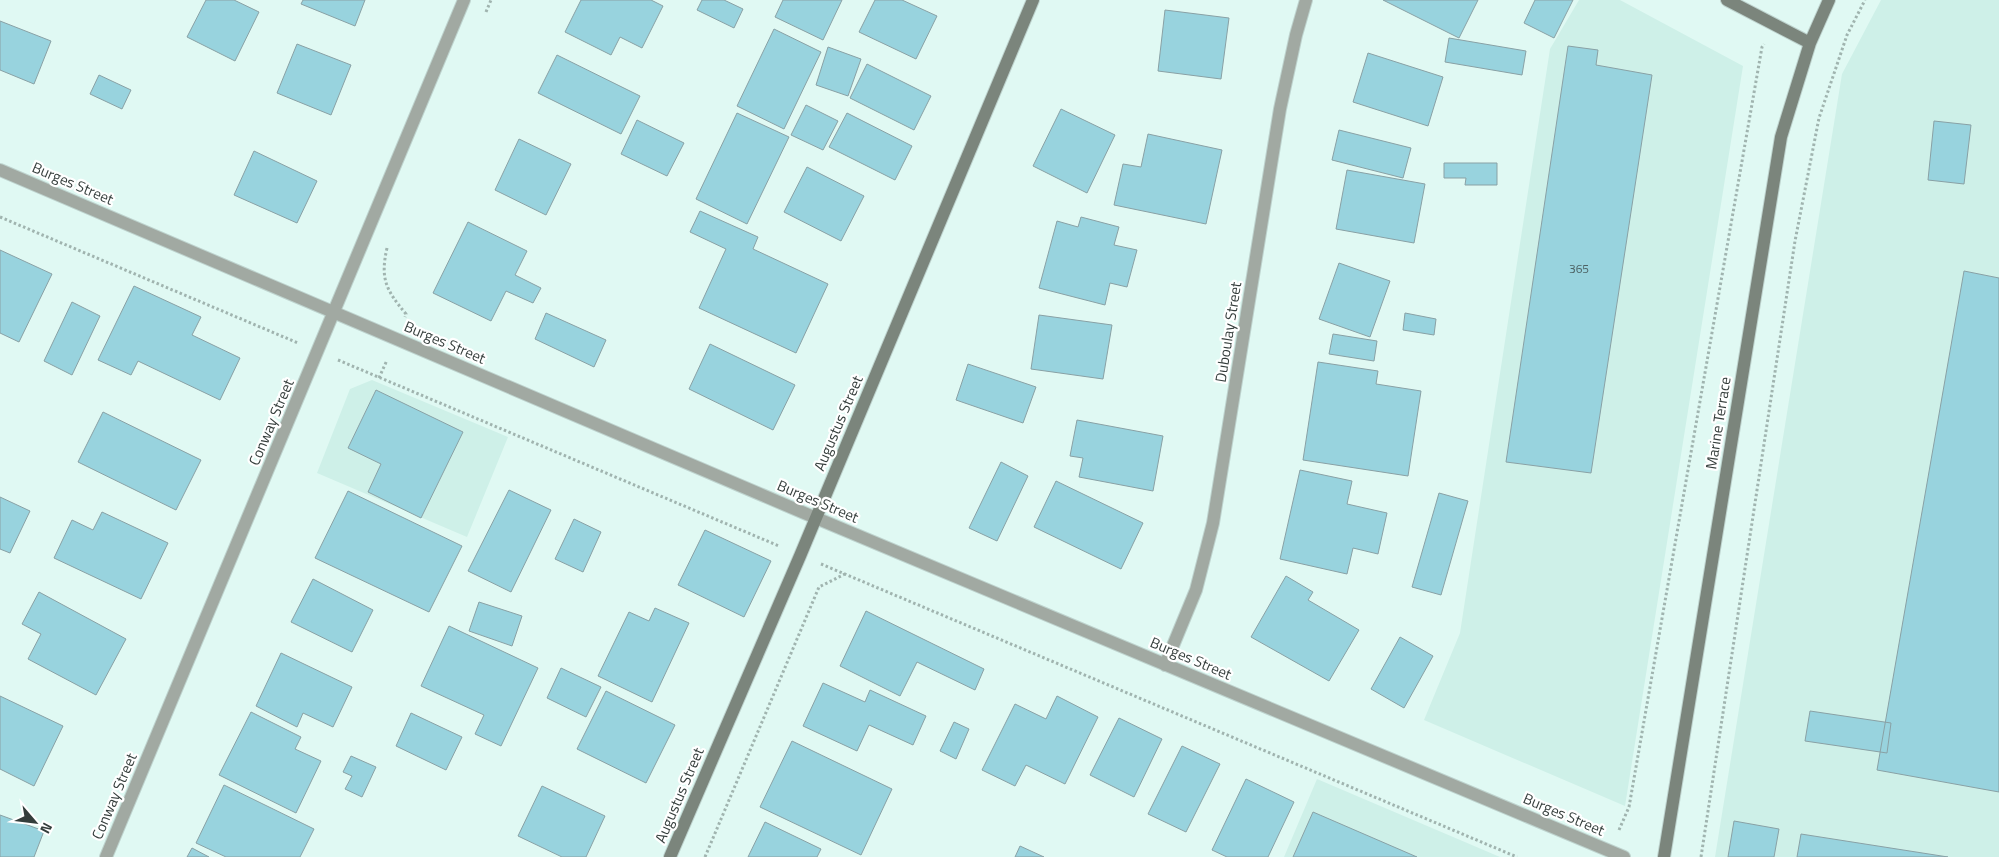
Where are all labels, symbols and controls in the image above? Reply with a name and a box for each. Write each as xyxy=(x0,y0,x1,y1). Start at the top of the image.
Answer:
street label: Burges Street xyxy=(29,156,118,211)
house number: 365 xyxy=(1569,259,1589,278)
street label: Duboulay Street xyxy=(1209,279,1247,384)
street label: Burges Street xyxy=(401,315,490,370)
street label: Augustus Street xyxy=(808,371,869,474)
street label: Conway Street xyxy=(242,375,300,469)
street label: Marine Terrace xyxy=(1699,375,1737,471)
street label: Burges Street xyxy=(774,474,863,529)
street label: Burges Street xyxy=(1147,631,1236,686)
street label: Augustus Street xyxy=(649,743,710,846)
street label: Conway Street xyxy=(85,749,143,843)
street label: Burges Street xyxy=(1520,787,1609,842)
north arrow xyxy=(10,797,60,847)
text: N xyxy=(35,819,58,838)

